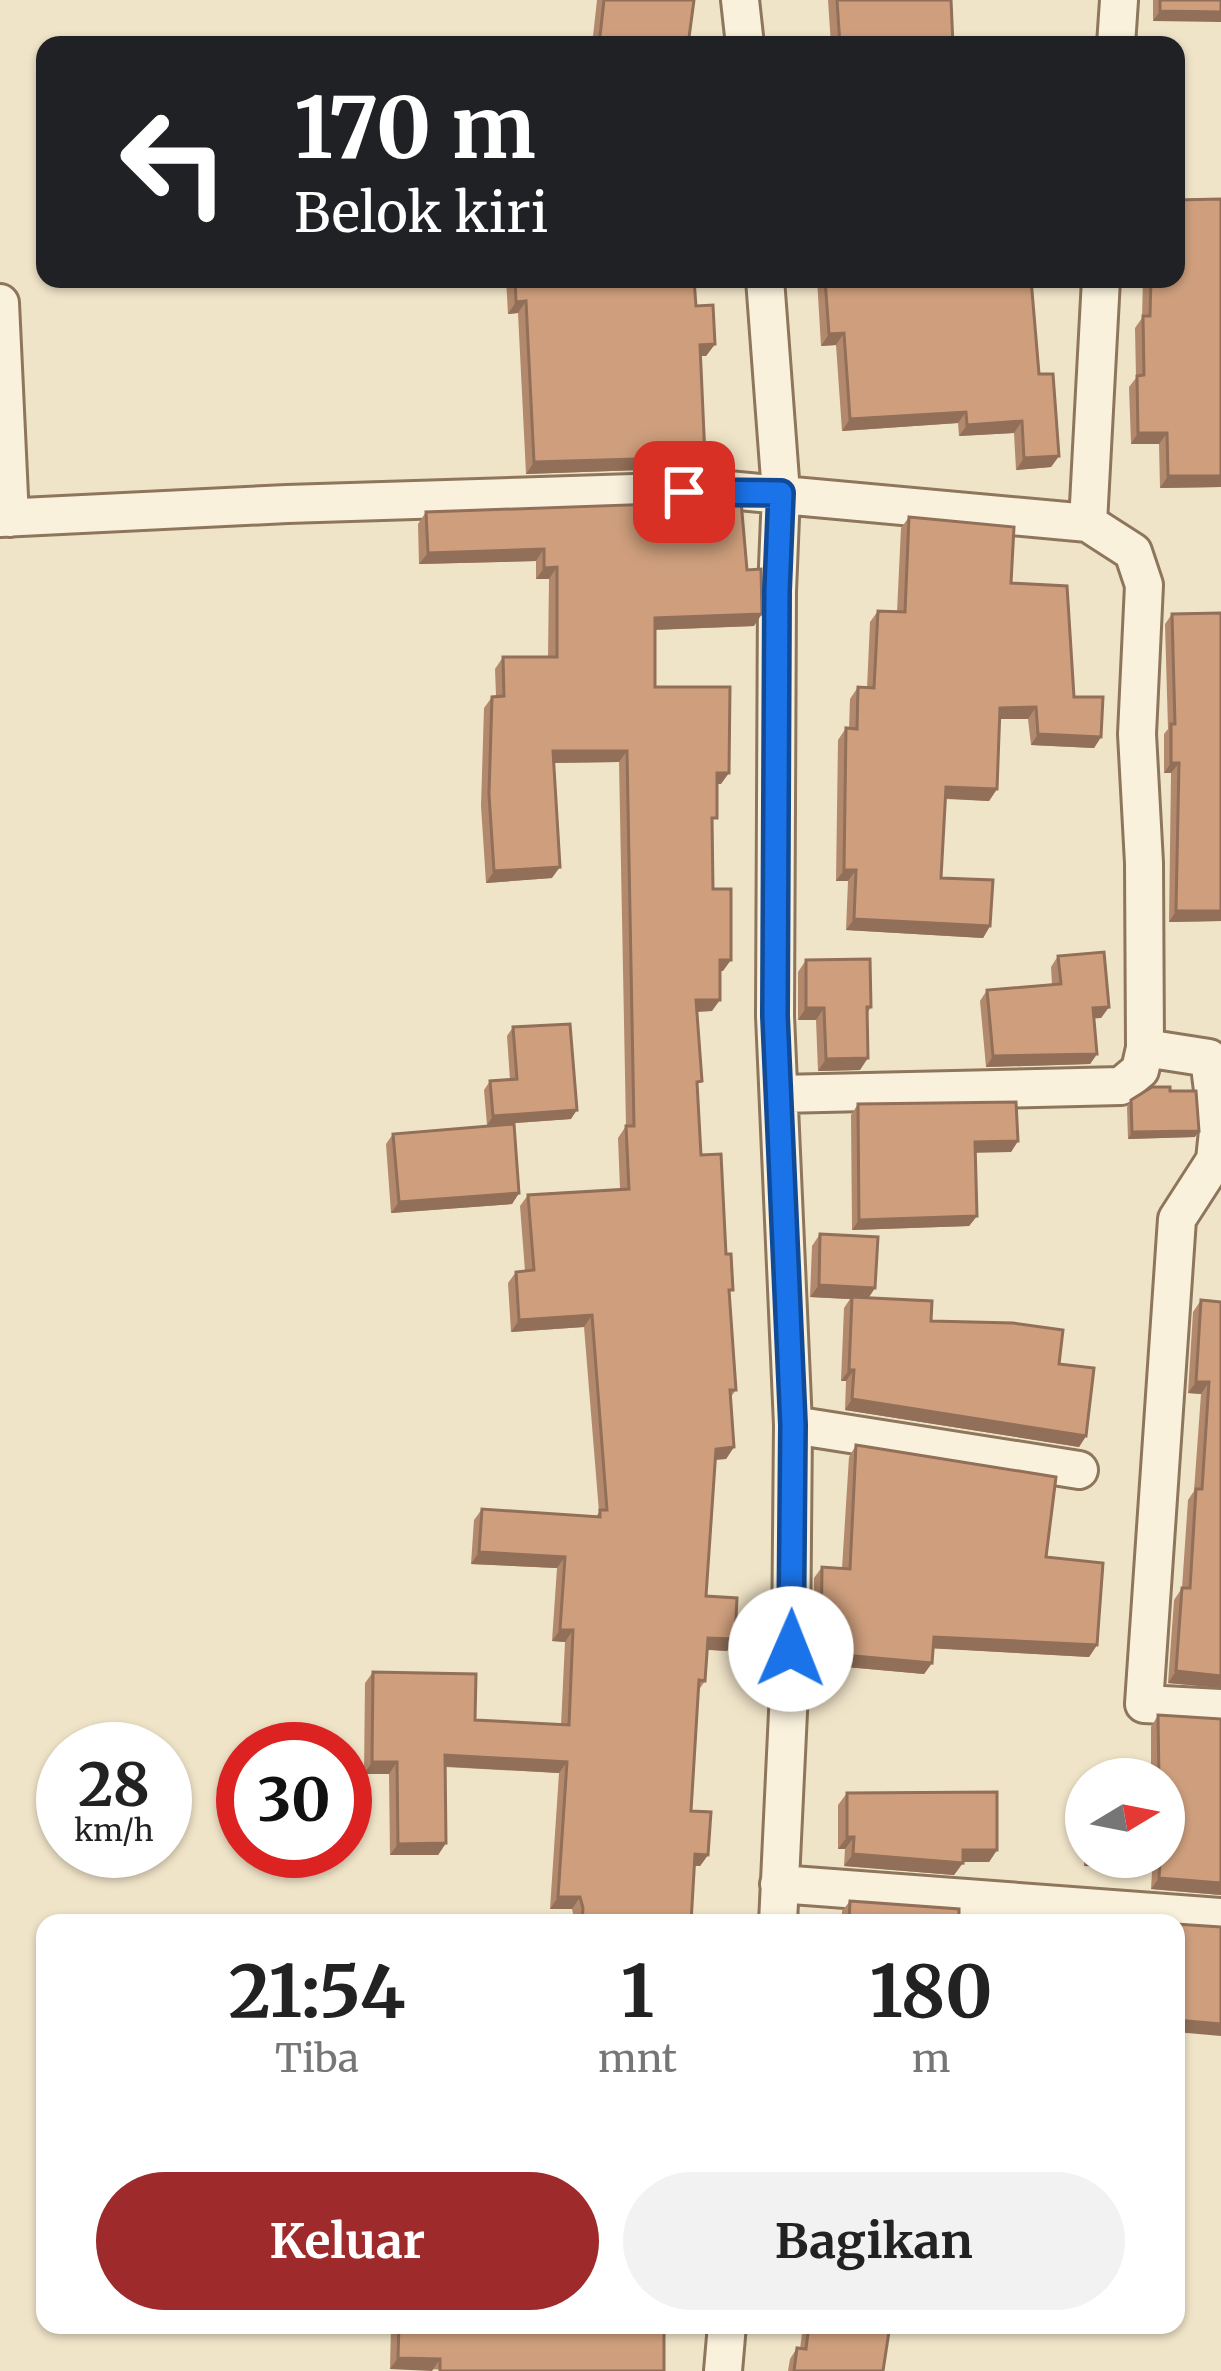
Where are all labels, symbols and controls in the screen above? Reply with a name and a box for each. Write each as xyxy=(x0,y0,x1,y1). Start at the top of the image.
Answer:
text: 170 m xyxy=(294,75,536,181)
icon: left xyxy=(96,84,252,240)
text: Belok kiri xyxy=(294,179,548,247)
pin xyxy=(633,441,735,543)
icon: arrive xyxy=(651,459,717,525)
position arrow xyxy=(728,1586,854,1712)
speed limit sign: 30 xyxy=(216,1722,372,1878)
text: 28 xyxy=(78,1747,150,1822)
north arrow xyxy=(1065,1758,1185,1878)
map controls xyxy=(1065,1758,1185,1878)
text: km/h xyxy=(74,1811,154,1849)
text: 21:54 xyxy=(228,1946,406,2037)
text: 1 xyxy=(621,1946,654,2037)
text: 180 xyxy=(870,1946,993,2037)
text: Tiba xyxy=(275,2034,359,2083)
text: mnt xyxy=(598,2034,677,2083)
text: m xyxy=(912,2034,950,2083)
button: Keluar xyxy=(96,2172,599,2310)
button: Bagikan xyxy=(623,2172,1125,2310)

